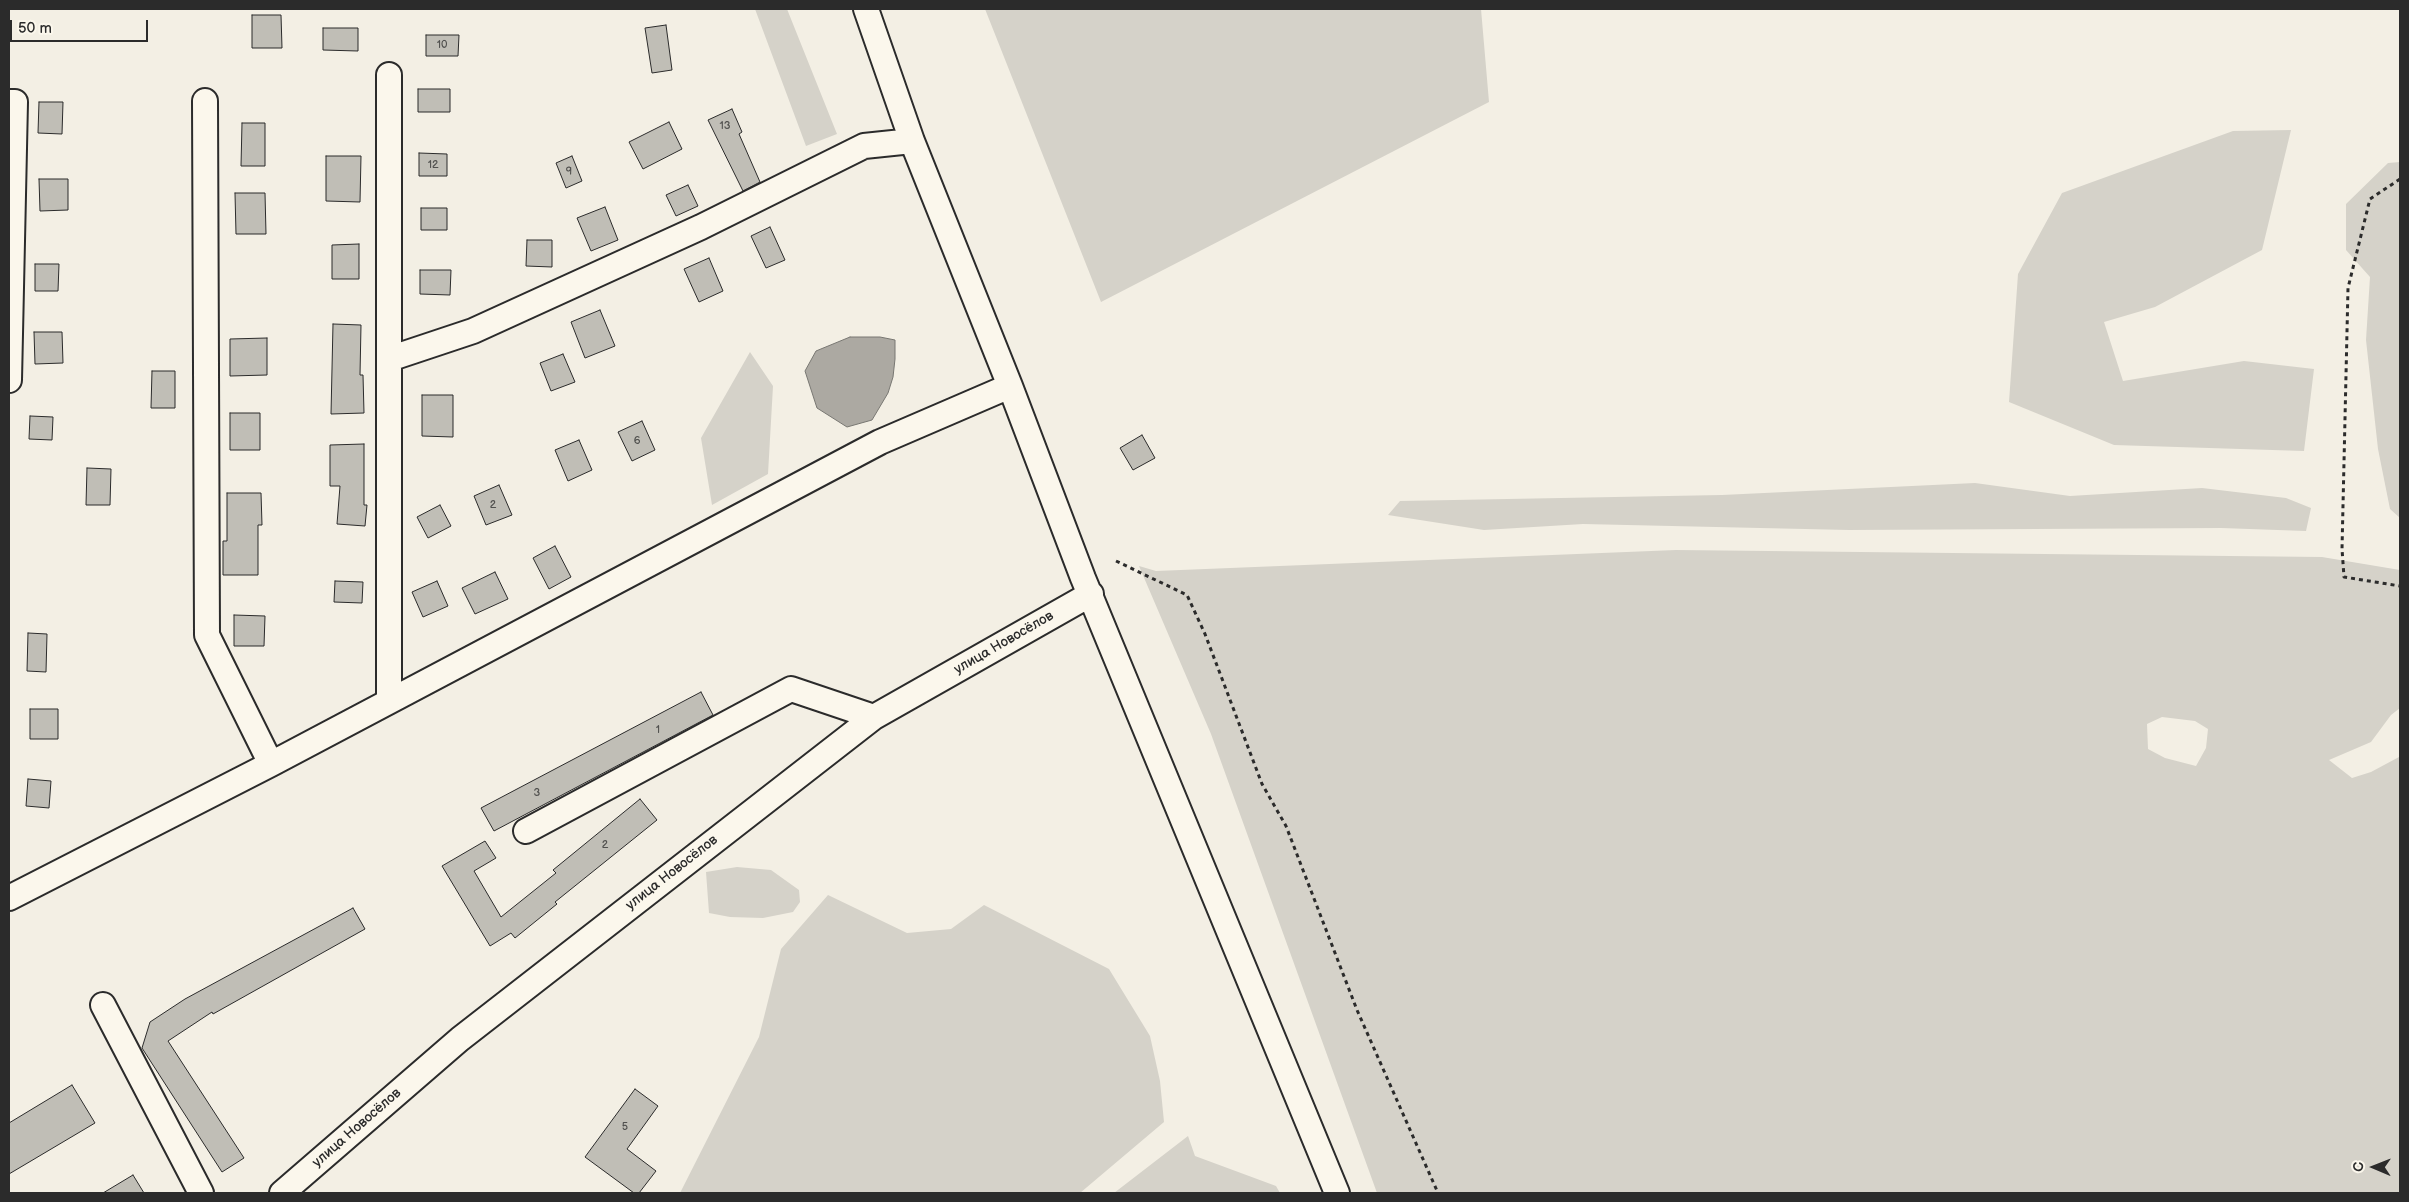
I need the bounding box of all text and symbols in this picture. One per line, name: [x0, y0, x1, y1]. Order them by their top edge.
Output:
scale bar: [12, 10, 150, 42]
text: 50 m: [18, 19, 52, 38]
house number: 10: [437, 38, 447, 52]
house number: 13: [719, 119, 731, 133]
house number: 12: [428, 158, 438, 172]
house number: 9: [566, 165, 572, 179]
house number: 6: [634, 434, 640, 448]
house number: 2: [490, 498, 496, 512]
street label: улица Новосёлов: [951, 608, 1057, 678]
house number: 1: [656, 723, 660, 737]
house number: 3: [534, 786, 540, 800]
street label: улица Новосёлов: [623, 832, 721, 914]
house number: 2: [602, 838, 608, 852]
street label: улица Новосёлов: [309, 1085, 405, 1171]
house number: 5: [622, 1120, 628, 1134]
north arrow: [2349, 1142, 2399, 1192]
text: С: [2350, 1162, 2367, 1172]

